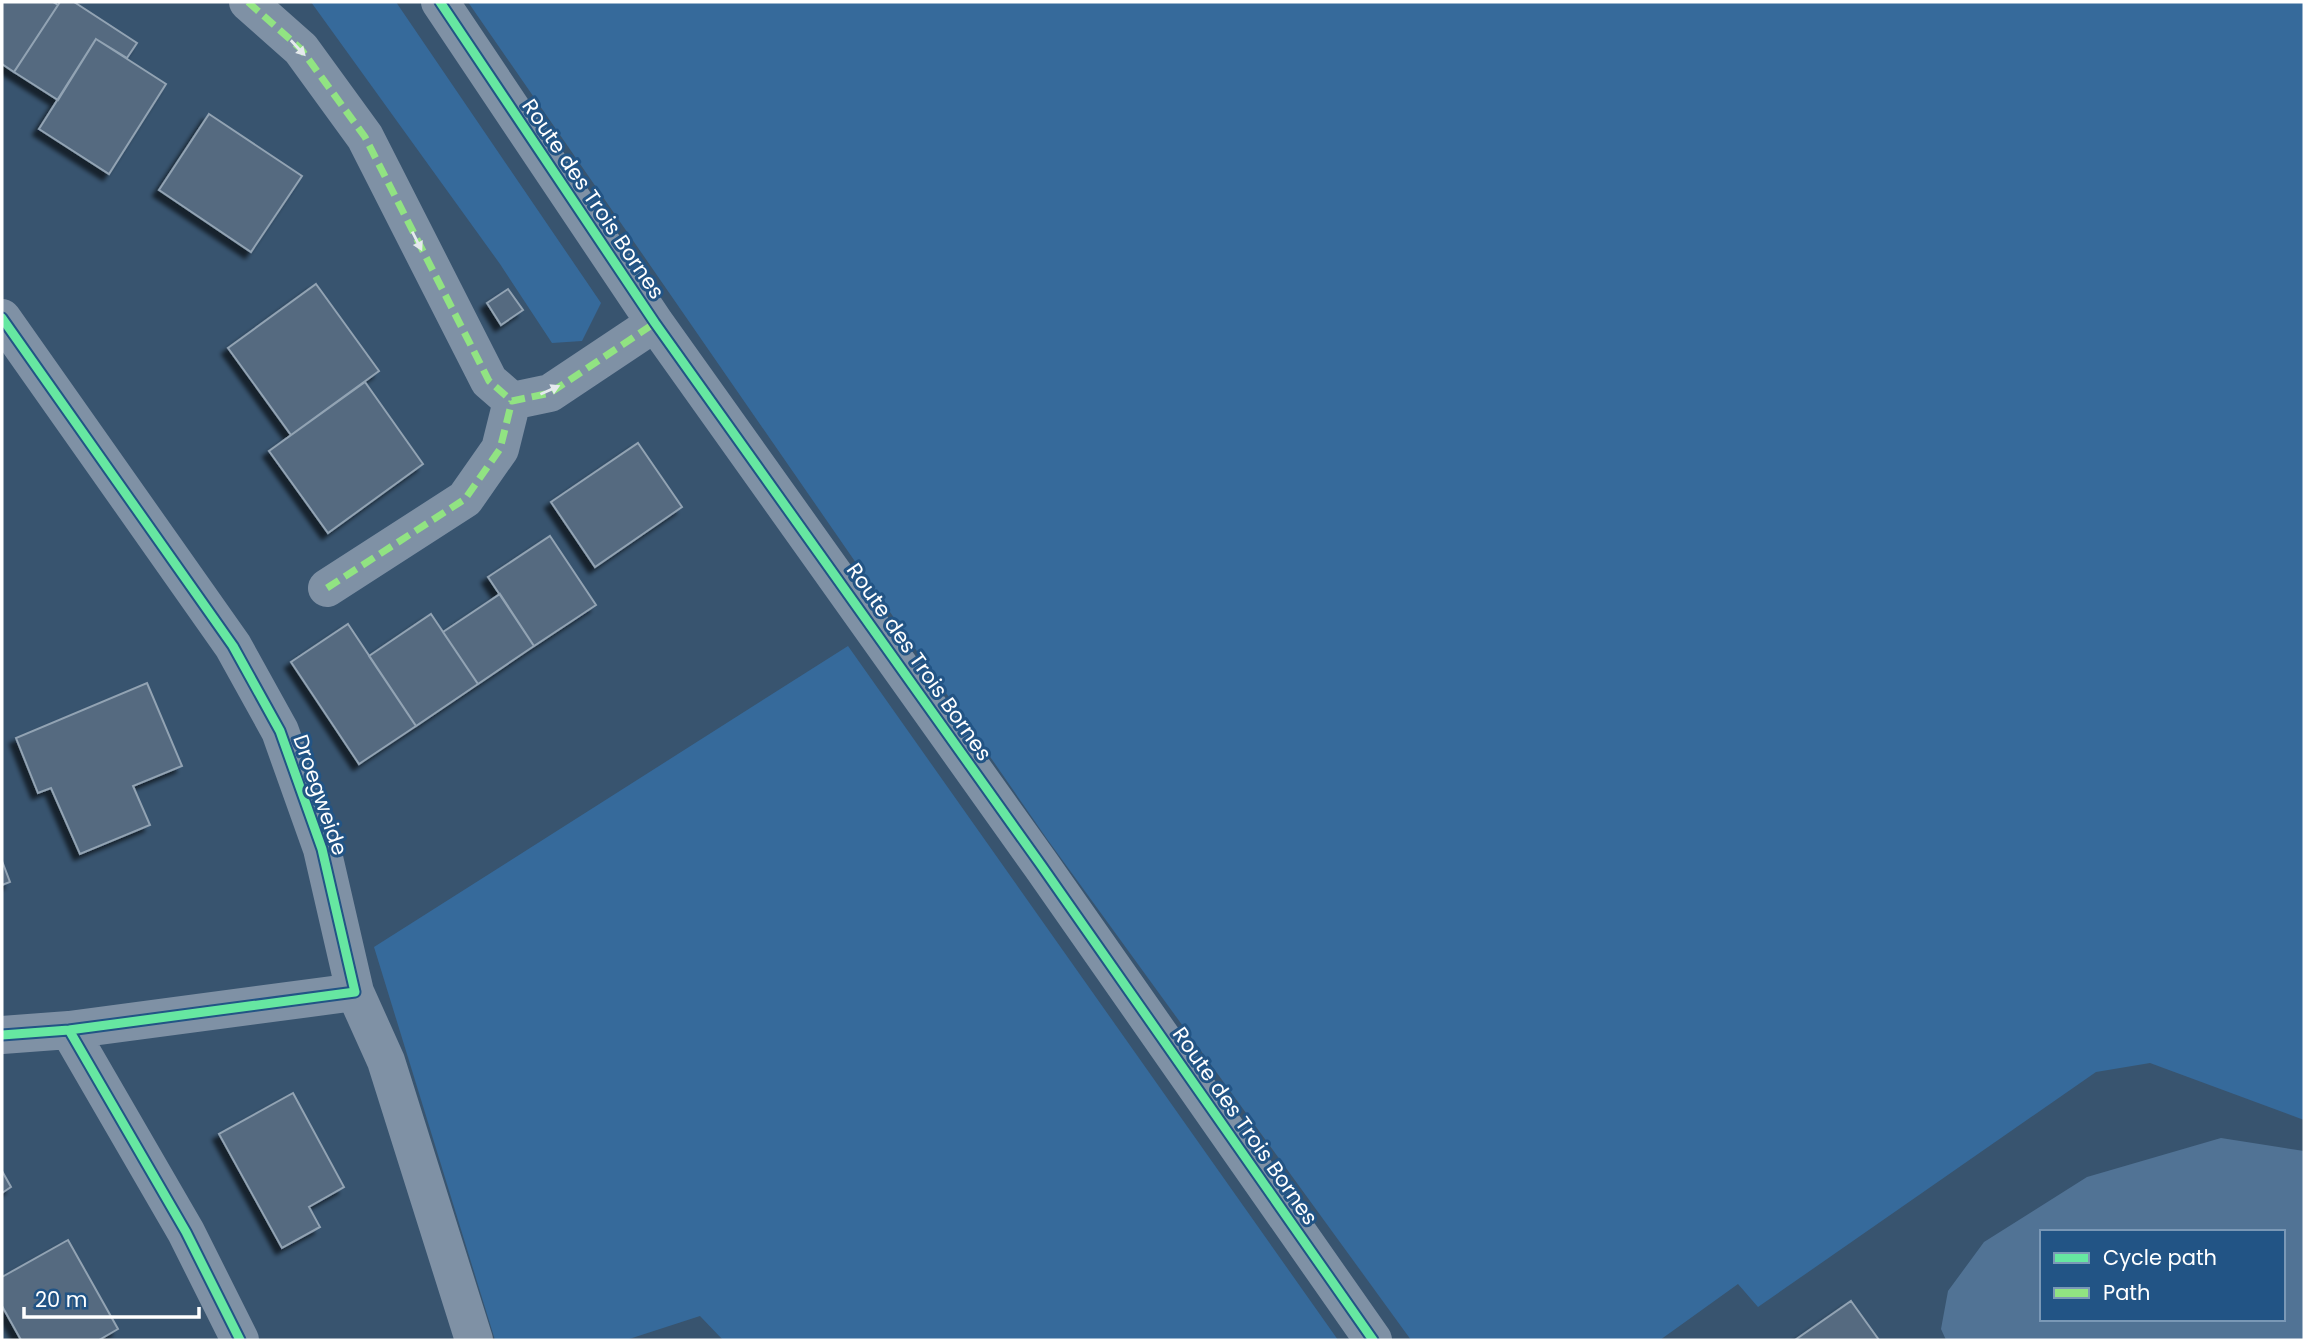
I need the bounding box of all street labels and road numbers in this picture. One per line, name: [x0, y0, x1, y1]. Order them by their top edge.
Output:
street label: Route des Trois Bornes: [516, 93, 671, 305]
street label: Route des Trois Bornes: [840, 557, 999, 767]
street label: Droegweide: [286, 731, 355, 859]
street label: Route des Trois Bornes: [1166, 1021, 1325, 1231]

